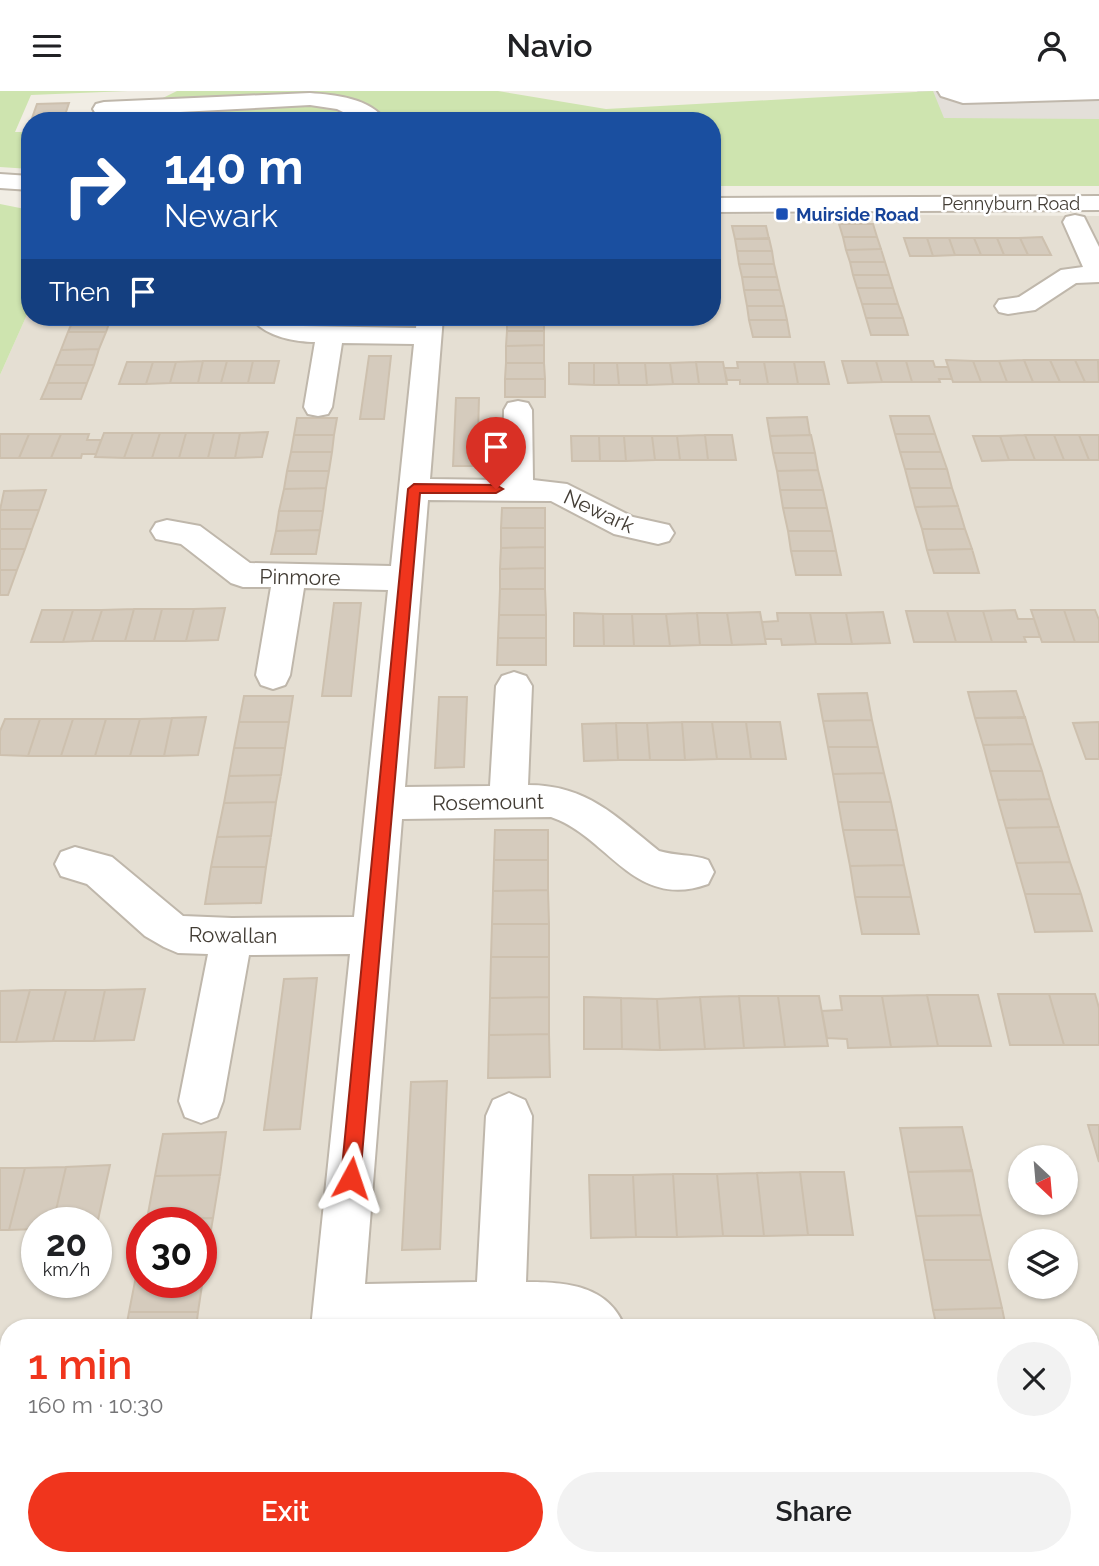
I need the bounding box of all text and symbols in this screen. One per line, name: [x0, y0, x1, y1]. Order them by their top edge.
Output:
icon: menu: [28, 27, 66, 65]
text: Navio: [506, 27, 593, 64]
icon: person: [1033, 27, 1071, 65]
text: 140 m: [164, 138, 304, 195]
icon: right: [49, 140, 140, 231]
street label: Pennyburn Road: [942, 193, 1080, 214]
text: Newark: [164, 197, 278, 234]
place label: Muirside Road: [796, 204, 919, 225]
marker: Muirside Road: [774, 206, 790, 222]
icon: arrive: [124, 273, 162, 311]
text: Then: [49, 277, 110, 307]
pin: [466, 417, 526, 489]
icon: arrive: [477, 428, 515, 466]
street label: Newark: [560, 484, 638, 538]
street label: Pinmore: [259, 564, 341, 590]
street label: Rosemount: [432, 789, 544, 815]
street label: Rowallan: [188, 922, 278, 948]
position arrow: [314, 1141, 388, 1215]
north arrow: [1008, 1145, 1078, 1215]
map controls: [1008, 1145, 1078, 1299]
speed limit sign: 30: [126, 1207, 217, 1298]
text: 20: [46, 1223, 87, 1264]
button: layers: [1008, 1229, 1078, 1299]
text: km/h: [43, 1259, 90, 1280]
text: 1 min: [28, 1340, 132, 1389]
button: close: [997, 1342, 1071, 1416]
text: 160 m · 10:30: [28, 1391, 163, 1418]
button: Exit: [28, 1472, 543, 1552]
button: Share: [557, 1472, 1071, 1552]

